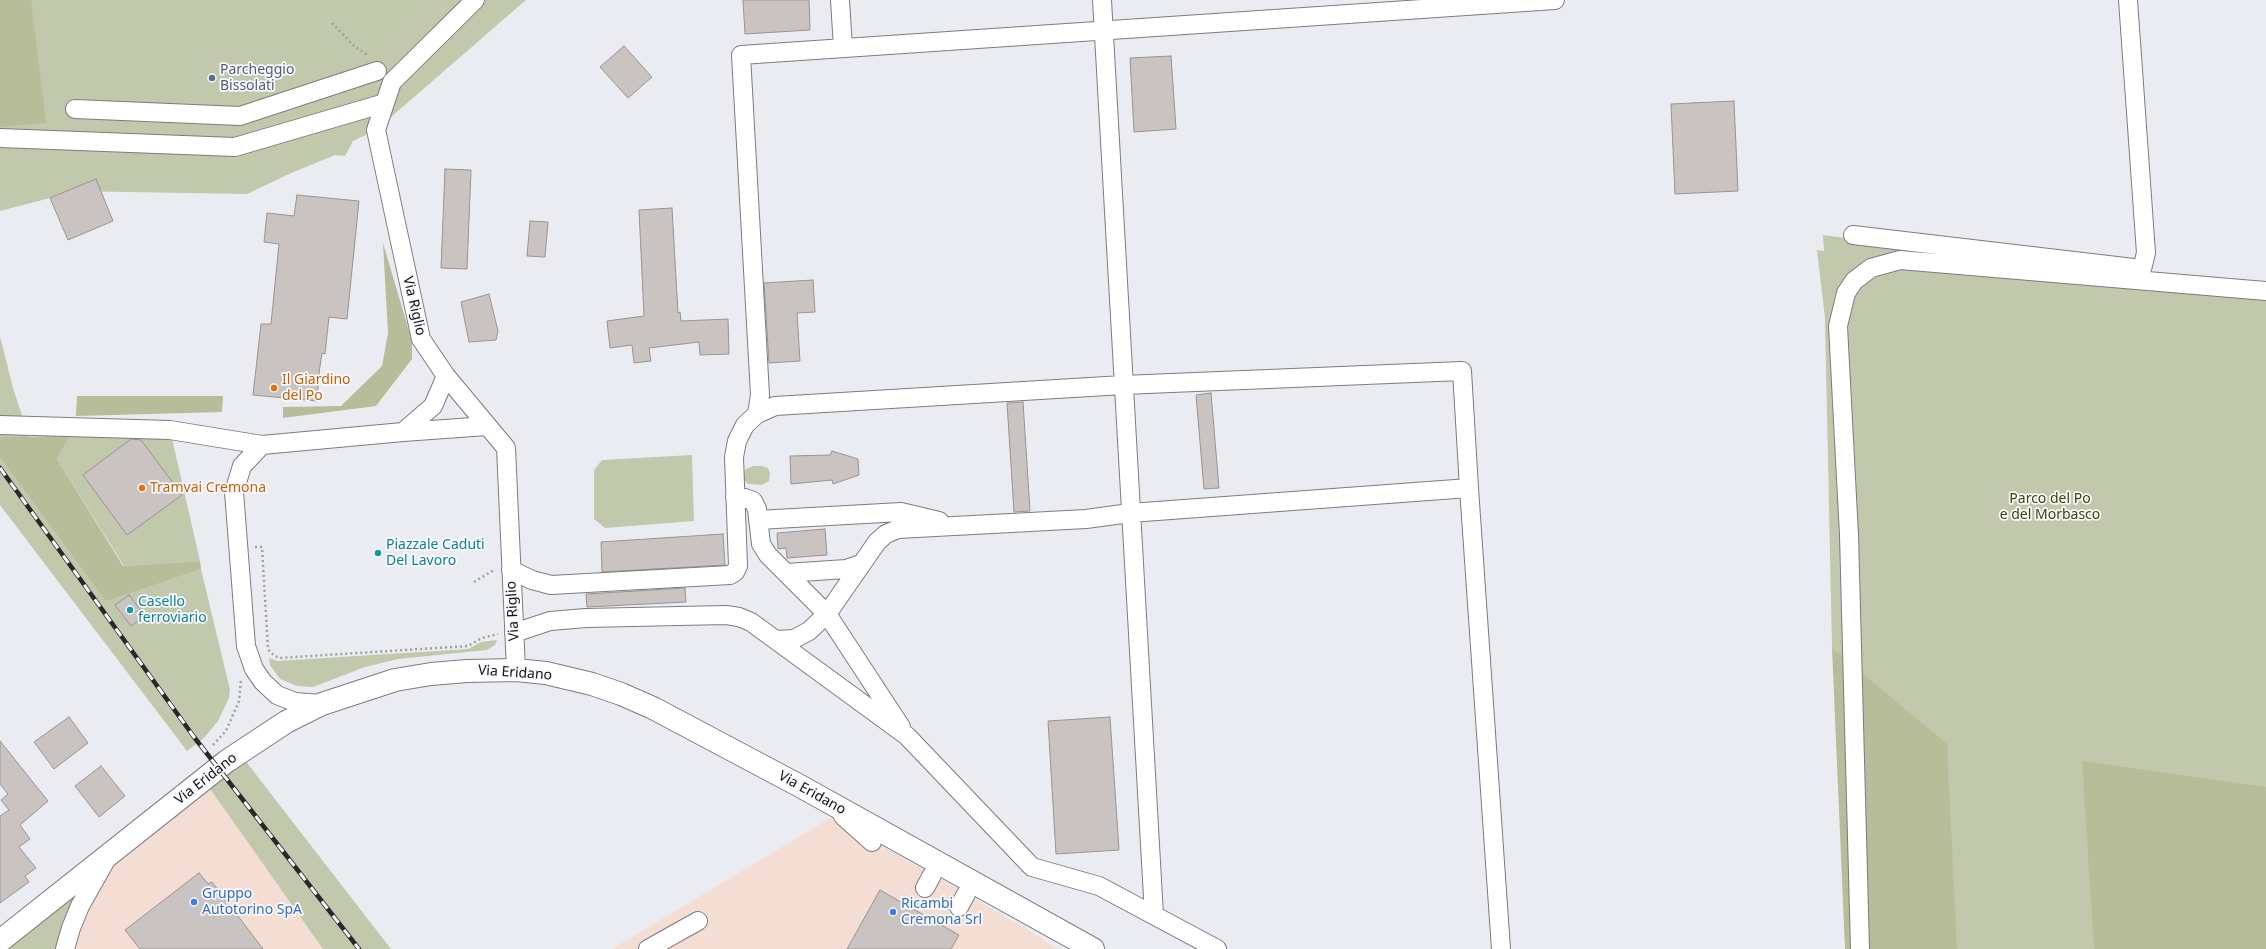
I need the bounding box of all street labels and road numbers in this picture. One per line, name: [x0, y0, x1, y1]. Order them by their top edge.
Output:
street label: Via Riglio: [399, 275, 429, 337]
street label: Via Riglio: [503, 581, 523, 641]
street label: Via Eridano: [477, 662, 553, 684]
street label: Via Eridano: [172, 750, 240, 808]
street label: Via Eridano: [775, 768, 849, 818]

